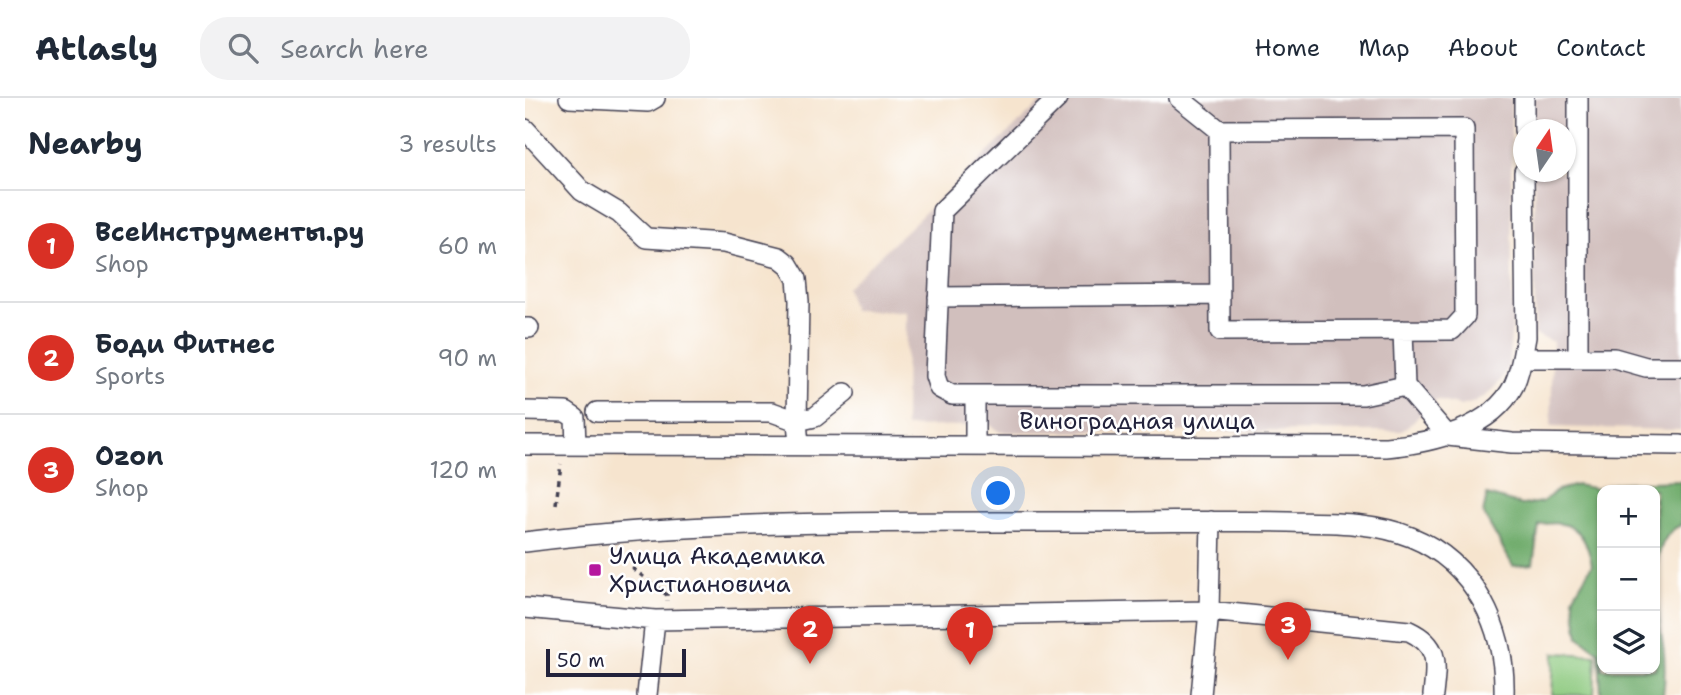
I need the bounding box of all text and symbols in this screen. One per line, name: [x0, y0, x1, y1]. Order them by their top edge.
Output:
search box: [200, 17, 690, 80]
text: Atlasly: [35, 26, 158, 71]
icon: search: [224, 29, 262, 67]
text: Search here: [280, 31, 429, 66]
text: Home: [1254, 32, 1320, 64]
text: Map: [1358, 32, 1410, 64]
text: About: [1448, 32, 1518, 64]
text: Contact: [1556, 32, 1646, 64]
north arrow: [1513, 119, 1576, 182]
text: Nearby: [28, 123, 143, 164]
text: 3 results: [398, 129, 497, 159]
text: ВсеИнструменты.ру: [95, 214, 364, 249]
text: 1: [46, 231, 56, 261]
text: 60 m: [438, 231, 497, 261]
text: Shop: [95, 249, 149, 279]
text: Боди Фитнес: [95, 326, 275, 361]
text: 2: [43, 343, 59, 373]
text: 90 m: [437, 343, 497, 373]
text: Sports: [95, 361, 166, 391]
street label: Виноградная улица: [1019, 405, 1255, 437]
text: Ozon: [95, 438, 164, 473]
text: 3: [43, 455, 59, 485]
text: 120 m: [429, 455, 497, 485]
text: Shop: [95, 473, 149, 503]
your location: [981, 476, 1015, 510]
map controls: [1597, 485, 1660, 674]
button: +: [1597, 485, 1660, 548]
place label: Улица Академика Христиановича: [609, 540, 825, 600]
button: −: [1597, 548, 1660, 611]
marker: Улица Академика Христиановича: [587, 562, 603, 578]
pin: 3: [1265, 602, 1311, 660]
pin: 2: [787, 606, 833, 664]
pin: 1: [947, 607, 993, 665]
button: layers: [1597, 611, 1660, 674]
scale bar: [546, 646, 686, 678]
text: 50 m: [557, 648, 605, 673]

